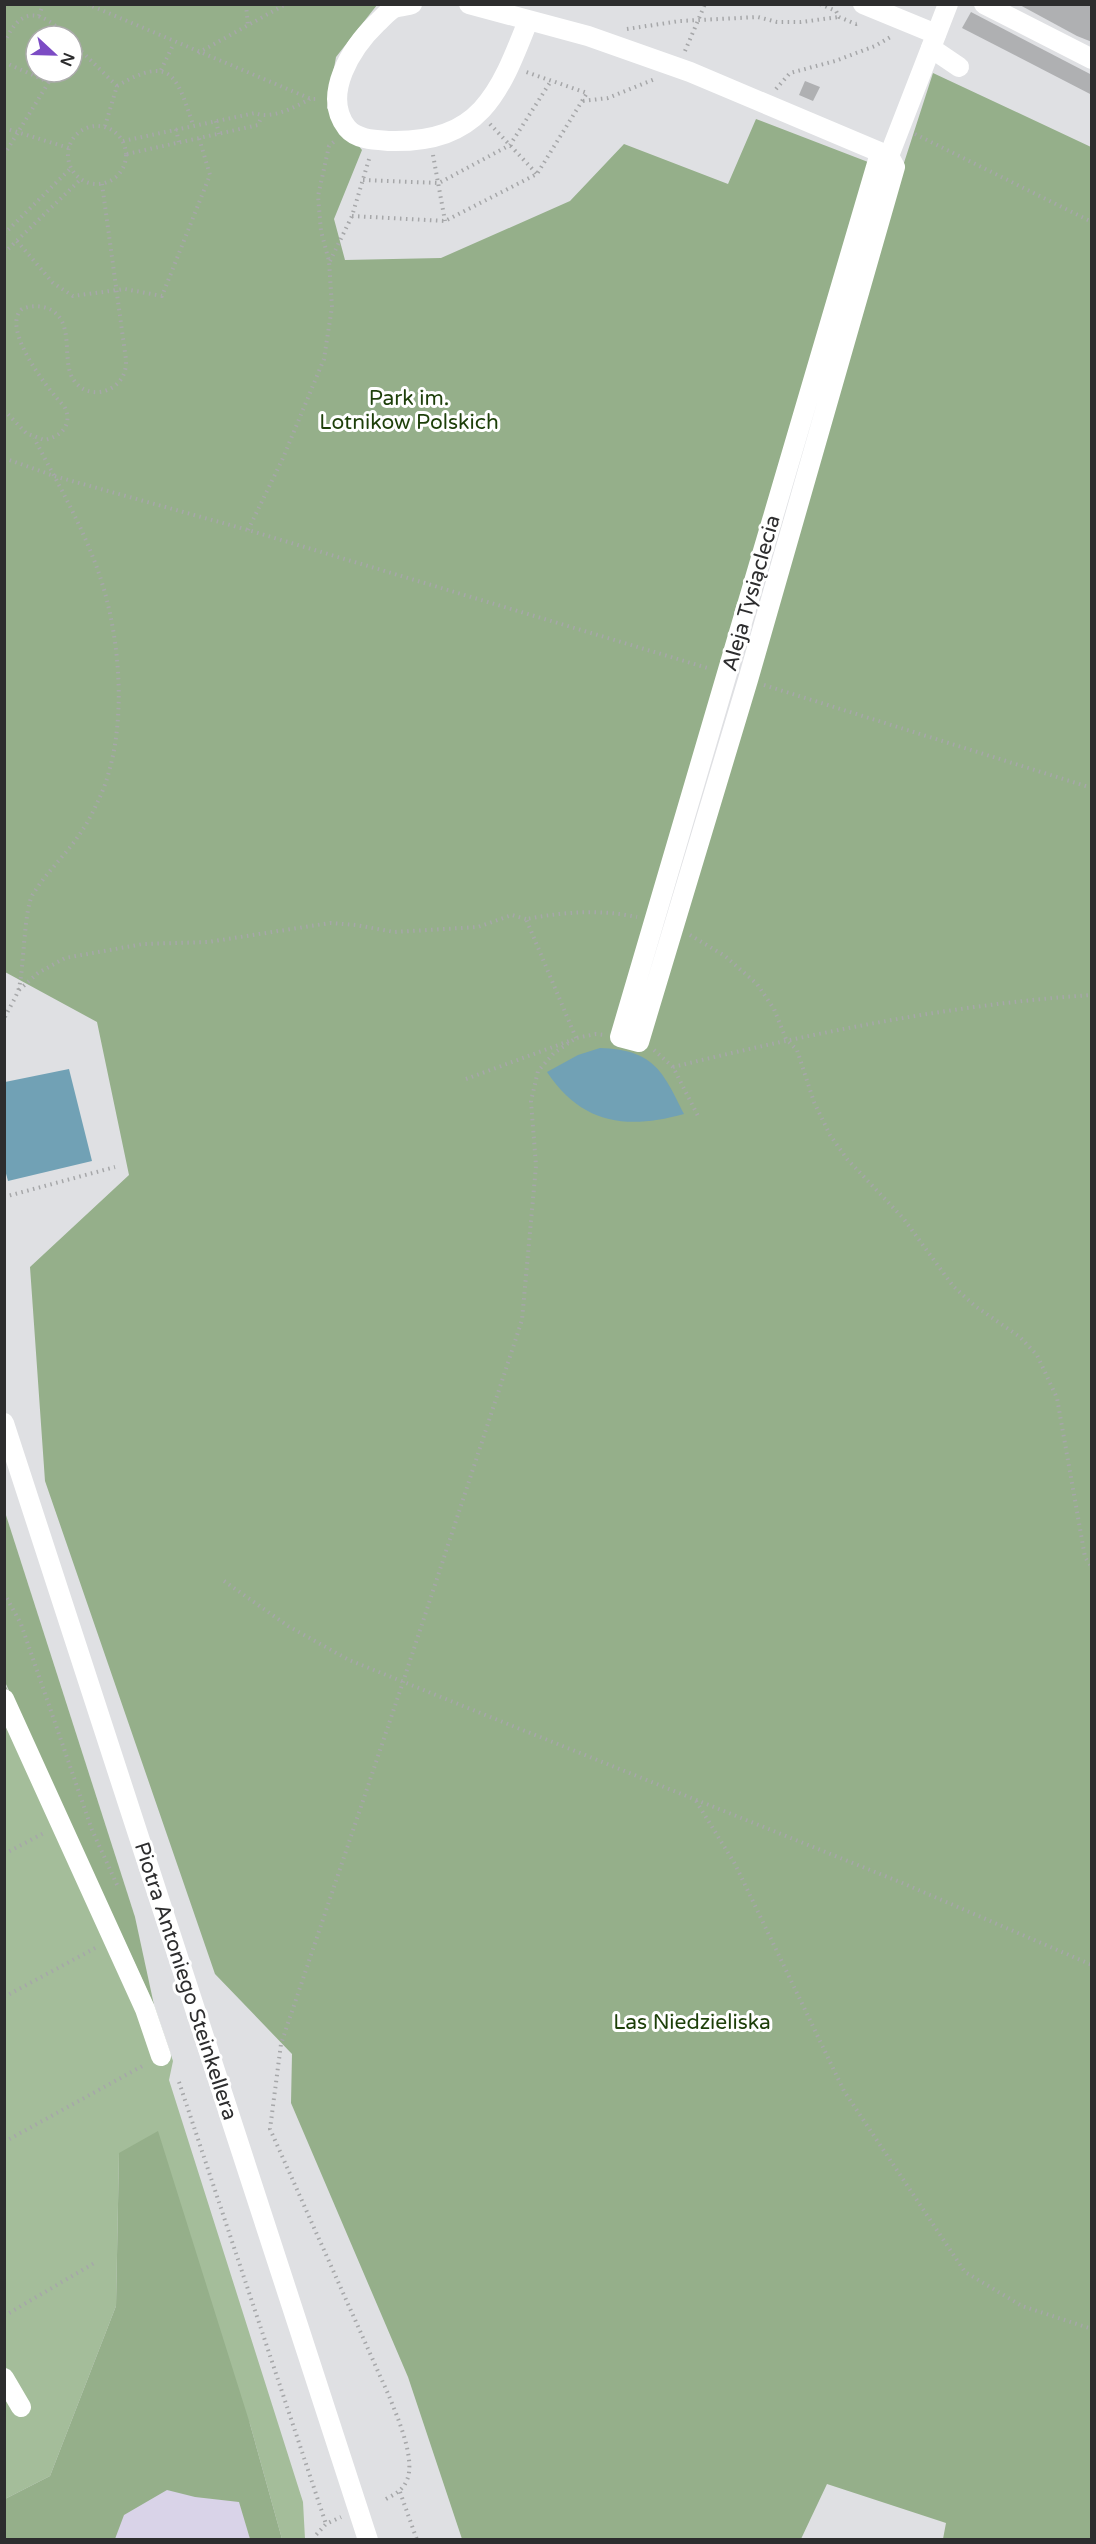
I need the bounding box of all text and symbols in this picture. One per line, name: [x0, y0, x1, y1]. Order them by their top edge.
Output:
north arrow: [24, 24, 84, 84]
text: N: [55, 50, 79, 69]
park label: Park im. Lotnikow Polskich: [319, 386, 499, 435]
street label: Aleja Tysiąclecia: [717, 512, 786, 674]
street label: Piotra Antoniego Steinkellera: [129, 1839, 242, 2123]
park label: Las Niedzieliska: [613, 2010, 771, 2035]

